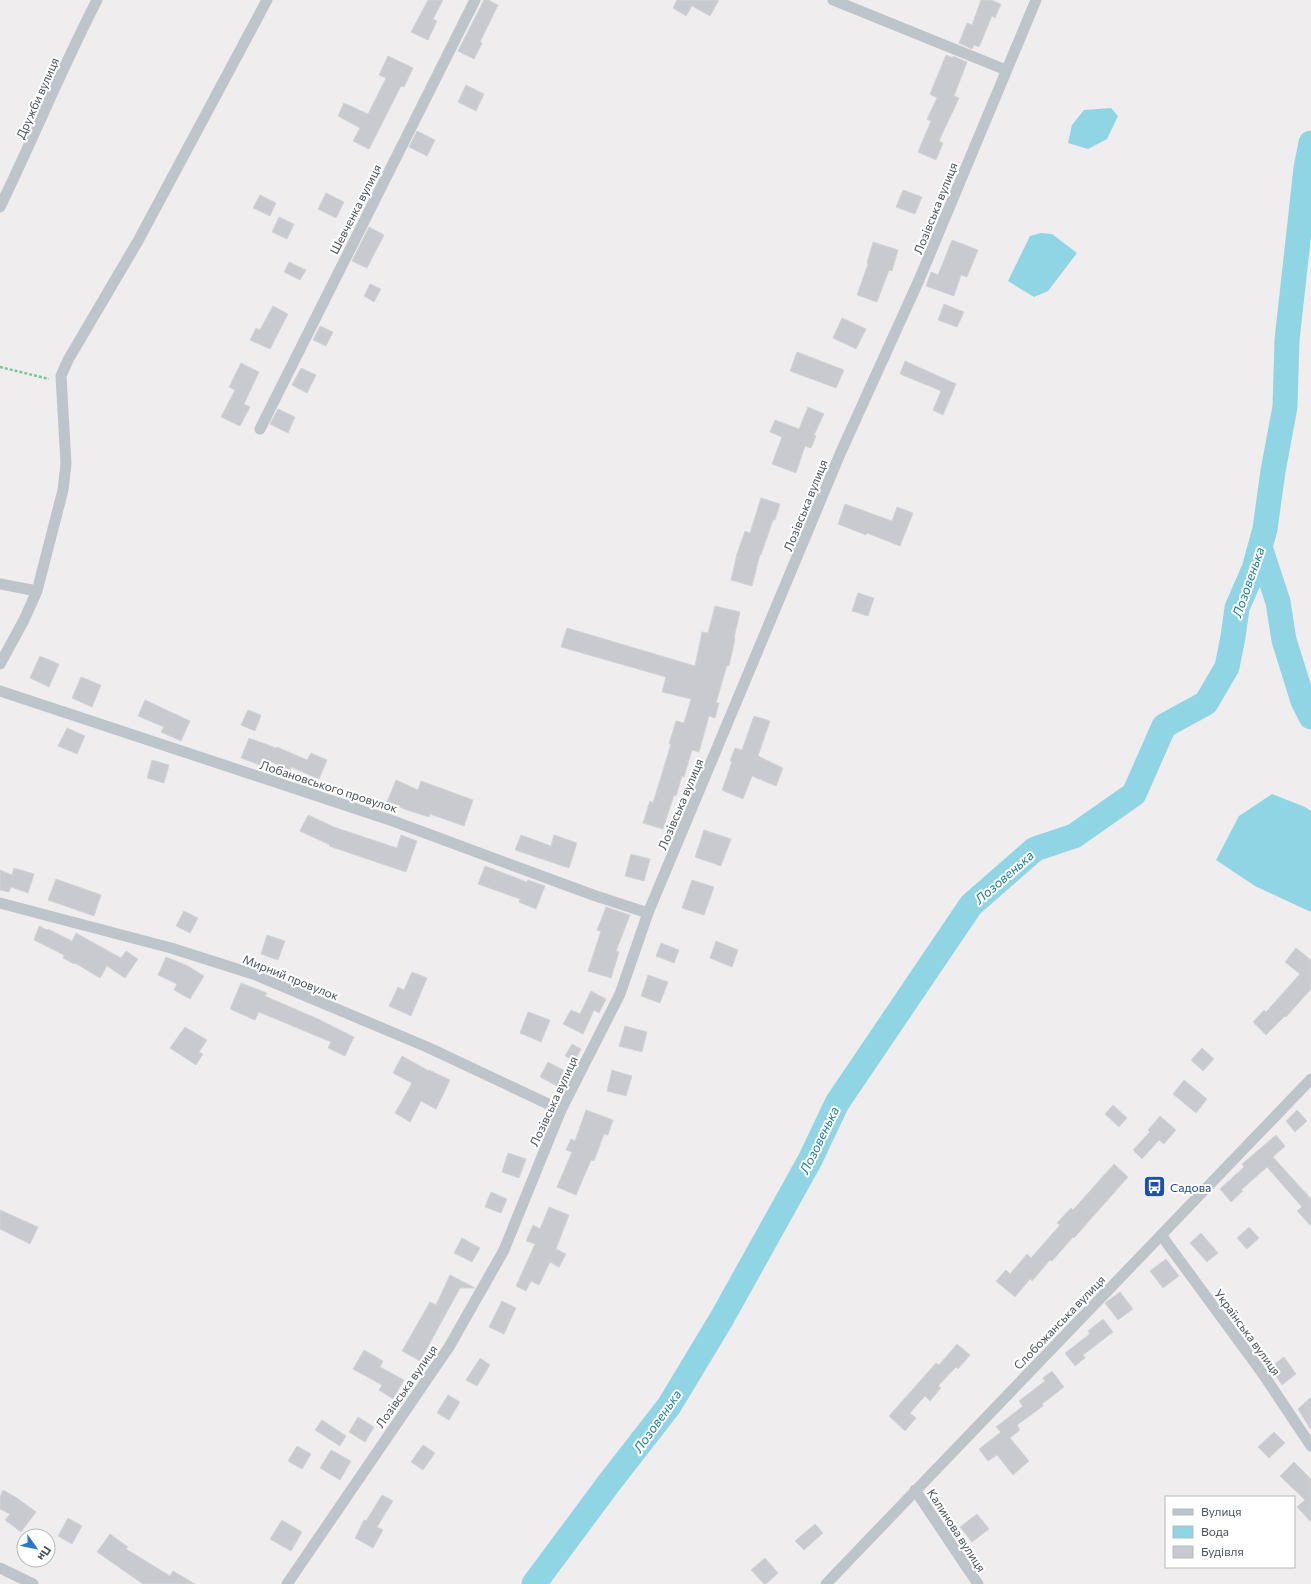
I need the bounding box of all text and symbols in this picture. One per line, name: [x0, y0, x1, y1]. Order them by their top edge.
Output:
street label: Дружби вулиця: [13, 55, 61, 141]
street label: Лозівська вулиця: [910, 160, 960, 256]
street label: Шевченка вулиця: [326, 162, 384, 256]
street label: Лозівська вулиця: [780, 457, 830, 553]
water label: Лозовенька: [1228, 545, 1268, 620]
street label: Лозівська вулиця: [654, 756, 706, 852]
street label: Лобановського провулок: [258, 757, 400, 815]
water label: Лозовенька: [970, 847, 1037, 908]
street label: Мирний провулок: [241, 951, 341, 1003]
street label: Лозівська вулиця: [526, 1054, 580, 1148]
water label: Лозовенька: [795, 1103, 842, 1177]
bus stop icon: Садова: [1142, 1174, 1168, 1200]
place label: Садова: [1170, 1180, 1211, 1194]
street label: Слобожанська вулиця: [1010, 1272, 1108, 1372]
street label: Українська вулиця: [1212, 1286, 1284, 1378]
street label: Лозівська вулиця: [372, 1342, 440, 1430]
water label: Лозовенька: [629, 1386, 685, 1456]
street label: Калинова вулиця: [925, 1486, 989, 1574]
legend: [1165, 1496, 1295, 1568]
text: Вулиця: [1201, 1504, 1242, 1518]
text: Вода: [1201, 1524, 1229, 1538]
north arrow: [16, 1528, 56, 1568]
text: Пн: [35, 1544, 54, 1563]
text: Будівля: [1201, 1544, 1244, 1558]

